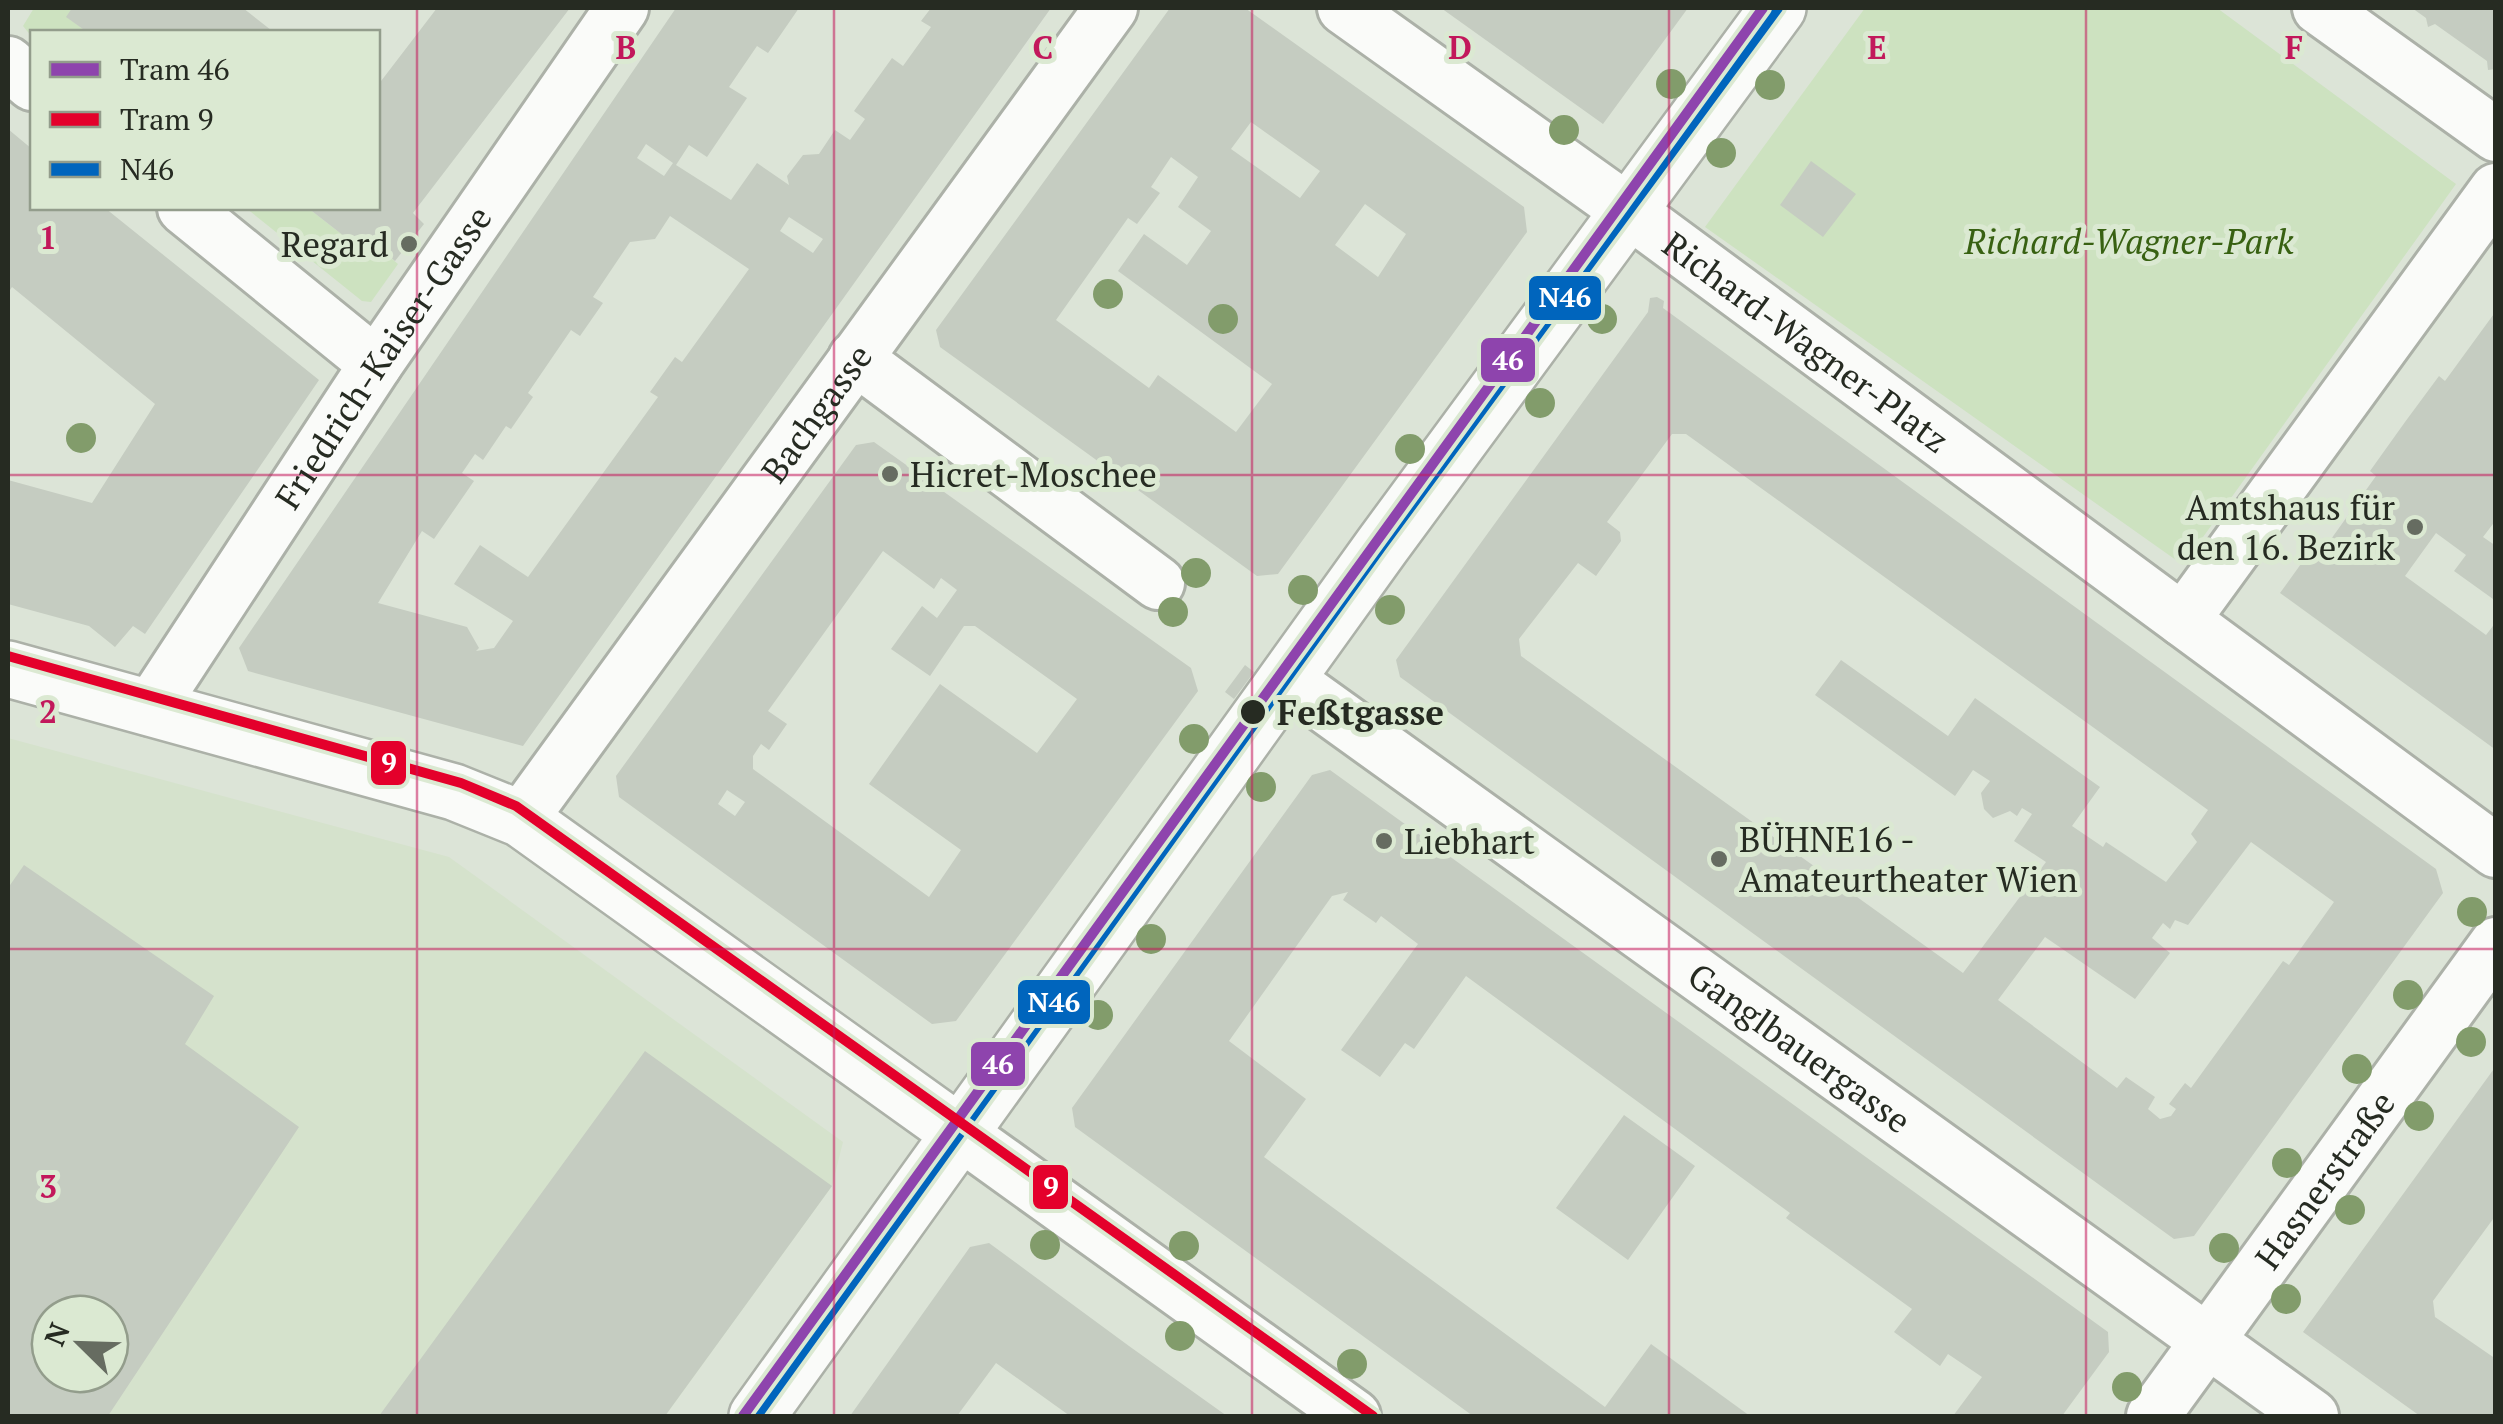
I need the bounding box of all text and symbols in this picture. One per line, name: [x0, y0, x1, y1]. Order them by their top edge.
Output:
text: B: [616, 26, 636, 68]
text: C: [1033, 26, 1053, 68]
text: D: [1448, 26, 1472, 68]
text: E: [1867, 26, 1887, 68]
text: F: [2285, 26, 2303, 68]
legend: [30, 30, 380, 210]
text: Tram 46: [120, 49, 230, 89]
text: Tram 9: [120, 99, 214, 139]
text: N46: [120, 149, 174, 189]
street label: Friedrich-Kaiser-Gasse: [264, 197, 502, 518]
text: 1: [39, 216, 57, 258]
park label: Richard-Wagner-Park: [1963, 218, 2294, 264]
place label: Regard: [281, 221, 389, 267]
street label: Richard-Wagner-Platz: [1654, 221, 1958, 463]
marker: Regard: [398, 233, 420, 255]
line badge: N46: [1527, 274, 1603, 322]
text: N46: [1539, 278, 1592, 315]
street label: Bachgasse: [751, 335, 882, 491]
line badge: 46: [1479, 336, 1537, 384]
text: 46: [1492, 341, 1524, 378]
place label: Hicret-Moschee: [910, 451, 1157, 497]
marker: Hicret-Moschee: [879, 463, 901, 485]
place label: Amtshaus für den 16. Bezirk: [2177, 484, 2396, 570]
marker: Amtshaus für den 16. Bezirk: [2404, 516, 2426, 538]
place label: Feßtgasse: [1277, 689, 1444, 735]
text: 2: [39, 690, 57, 732]
marker: Feßtgasse: [1238, 697, 1268, 727]
line badge: 9: [369, 739, 408, 787]
text: 9: [381, 743, 397, 780]
place label: BÜHNE16 - Amateurtheater Wien: [1739, 816, 2078, 902]
place label: Liebhart: [1404, 818, 1535, 864]
marker: Liebhart: [1373, 830, 1395, 852]
marker: BÜHNE16 - Amateurtheater Wien: [1708, 848, 1730, 870]
street label: Ganglbauergasse: [1679, 952, 1920, 1143]
line badge: N46: [1016, 978, 1092, 1026]
text: N46: [1028, 983, 1081, 1020]
line badge: 46: [969, 1040, 1027, 1088]
text: 46: [982, 1045, 1014, 1082]
street label: Hasnerstraße: [2244, 1082, 2405, 1278]
line badge: 9: [1031, 1163, 1070, 1211]
text: 3: [39, 1165, 57, 1207]
text: 9: [1043, 1167, 1059, 1204]
north arrow: [30, 1294, 130, 1394]
text: N: [35, 1317, 78, 1351]

